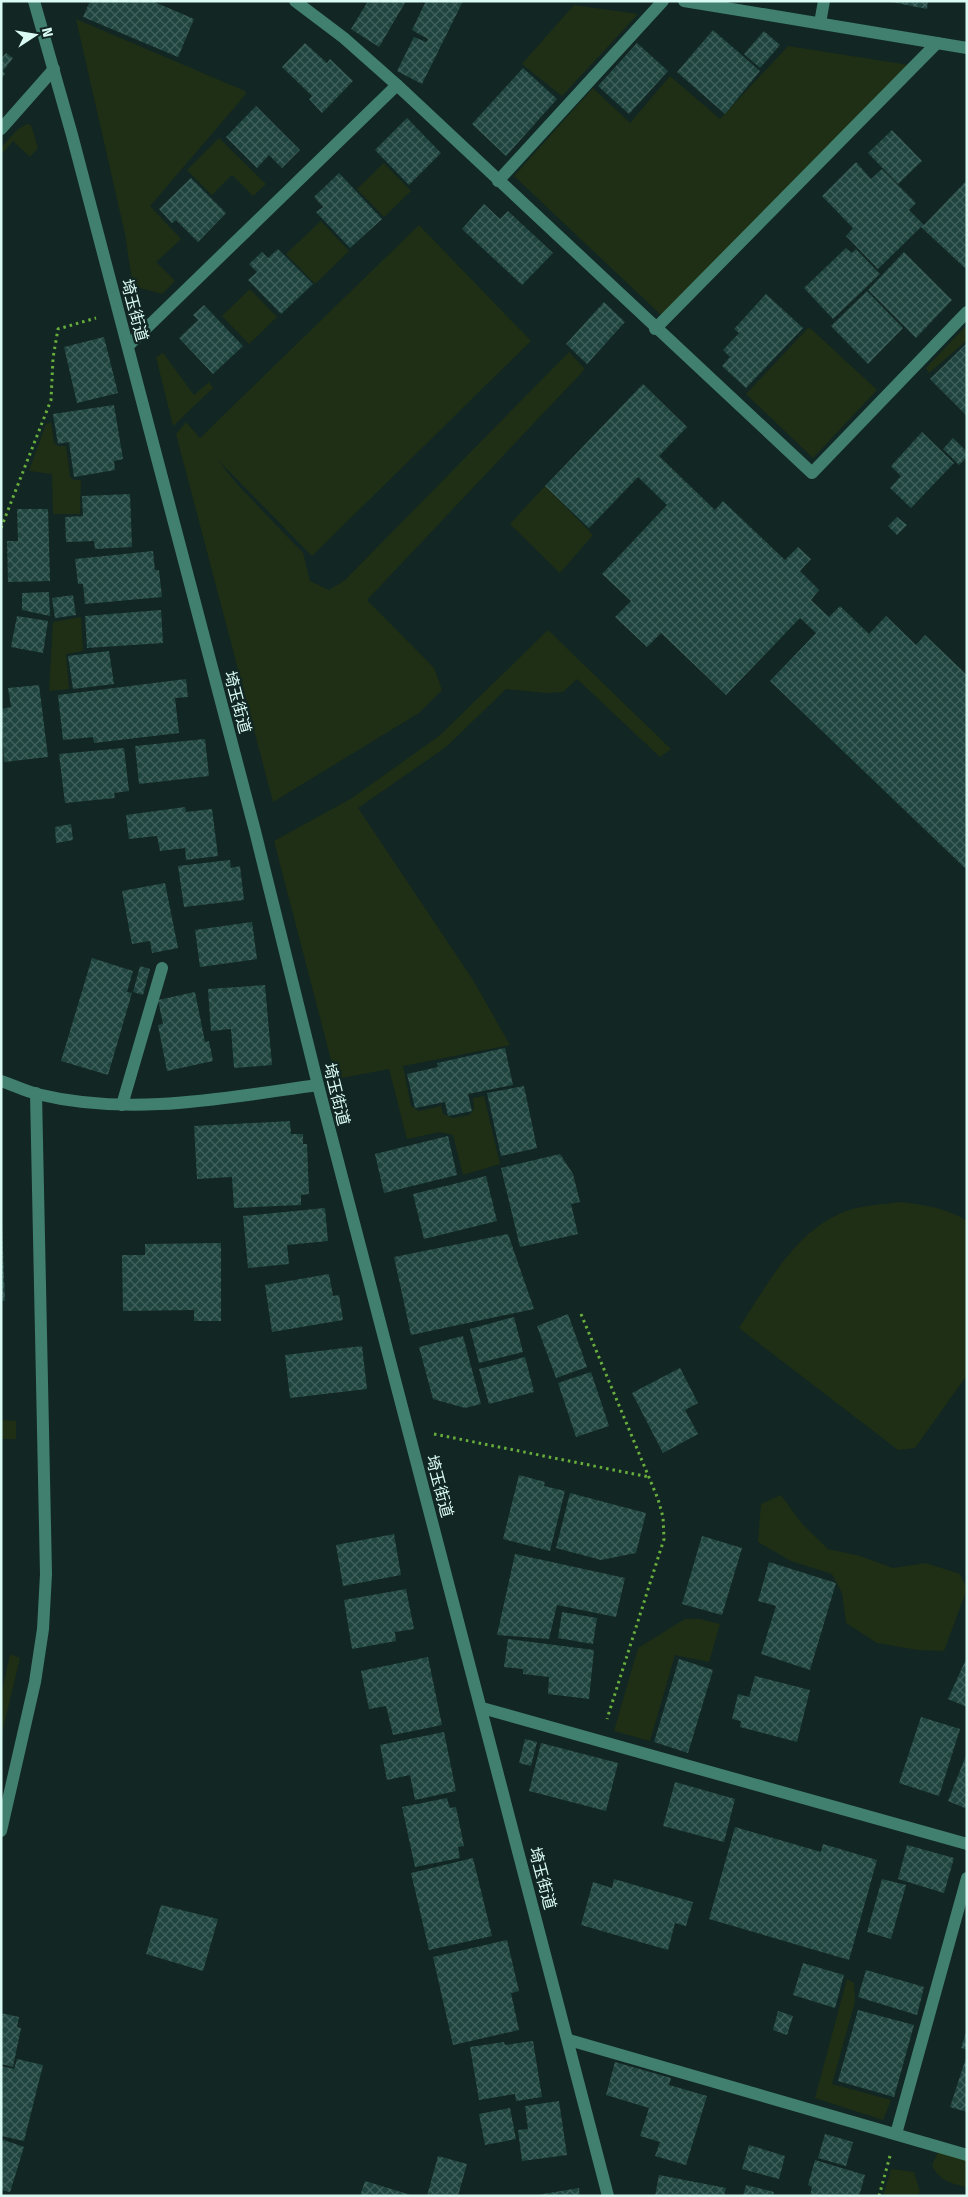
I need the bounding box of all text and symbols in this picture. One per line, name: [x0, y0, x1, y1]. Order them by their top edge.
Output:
north arrow: [10, 10, 60, 60]
text: N: [38, 26, 57, 39]
street label: 埼玉街道: [117, 277, 152, 344]
street label: 埼玉街道: [220, 669, 255, 736]
street label: 埼玉街道: [320, 1061, 353, 1127]
street label: 埼玉街道: [422, 1453, 457, 1520]
street label: 埼玉街道: [525, 1845, 560, 1912]

